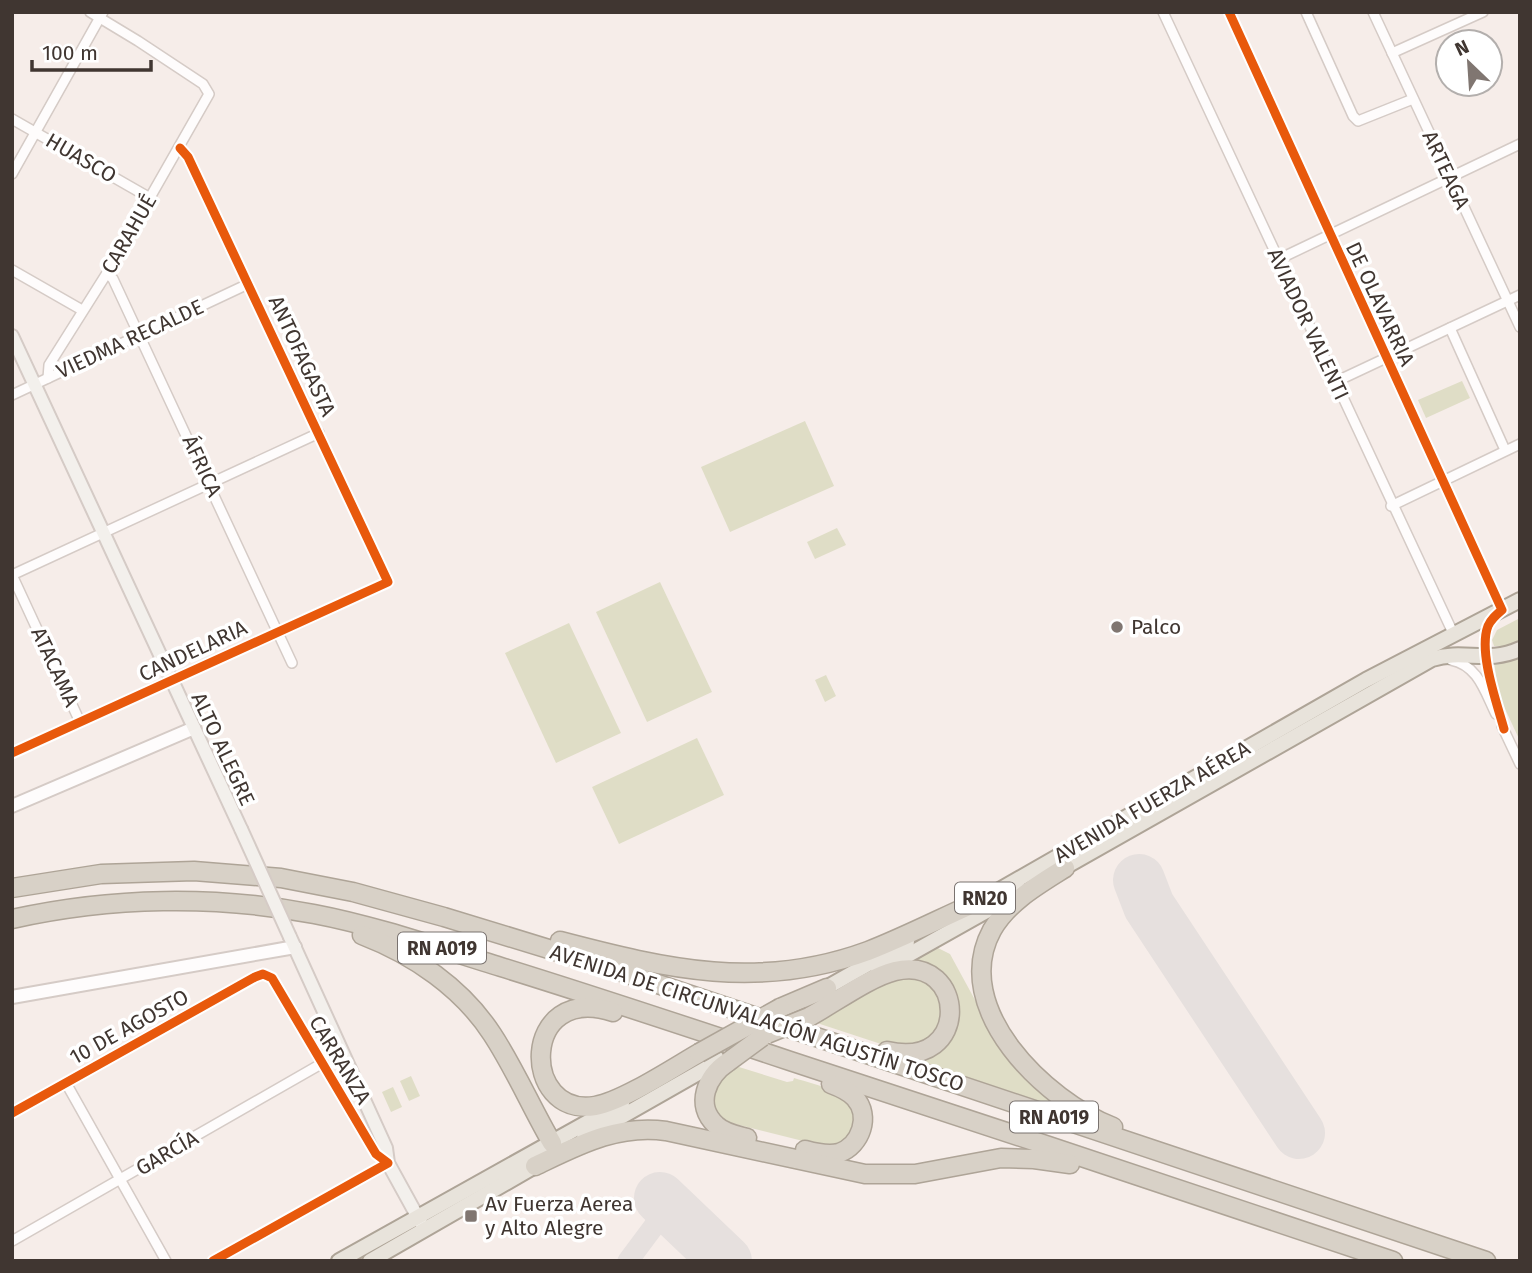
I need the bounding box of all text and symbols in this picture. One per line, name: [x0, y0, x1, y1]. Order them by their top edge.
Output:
scale bar: [32, 28, 150, 72]
north arrow: [1434, 28, 1504, 98]
text: N: [1451, 35, 1473, 61]
text: 100 m: [42, 40, 98, 66]
street label: HUASCO: [41, 127, 121, 189]
street label: ARTEAGA: [1417, 127, 1475, 213]
street label: CARAHUÉ: [96, 189, 162, 279]
street label: DE OLAVARRIA: [1340, 238, 1420, 370]
street label: AVIADOR VALENTI: [1261, 244, 1355, 404]
street label: ANTOFAGASTA: [263, 291, 341, 421]
street label: VIEDMA RECALDE: [52, 294, 208, 384]
street label: ÁFRICA: [176, 431, 228, 501]
place label: Palco: [1131, 614, 1181, 640]
street label: CANDELARIA: [135, 615, 251, 687]
marker: Palco: [1109, 619, 1125, 635]
street label: ATACAMA: [25, 623, 85, 711]
street label: ALTO ALEGRE: [186, 688, 260, 810]
street label: AVENIDA FUERZA AÉREA: [1049, 735, 1255, 869]
road number: RN20: [955, 882, 1015, 914]
road number: RN A019: [398, 932, 486, 964]
street label: AVENIDA DE CIRCUNVALACIÓN AGUSTÍN TOSCO: [547, 939, 967, 1097]
street label: 10 DE AGOSTO: [65, 984, 193, 1070]
street label: CARRANZA: [303, 1011, 377, 1109]
road number: RN A019: [1010, 1102, 1098, 1133]
street label: GARCÍA: [131, 1125, 203, 1181]
place label: Av Fuerza Aerea y Alto Alegre: [485, 1191, 634, 1241]
marker: Av Fuerza Aerea y Alto Alegre: [463, 1208, 479, 1224]

